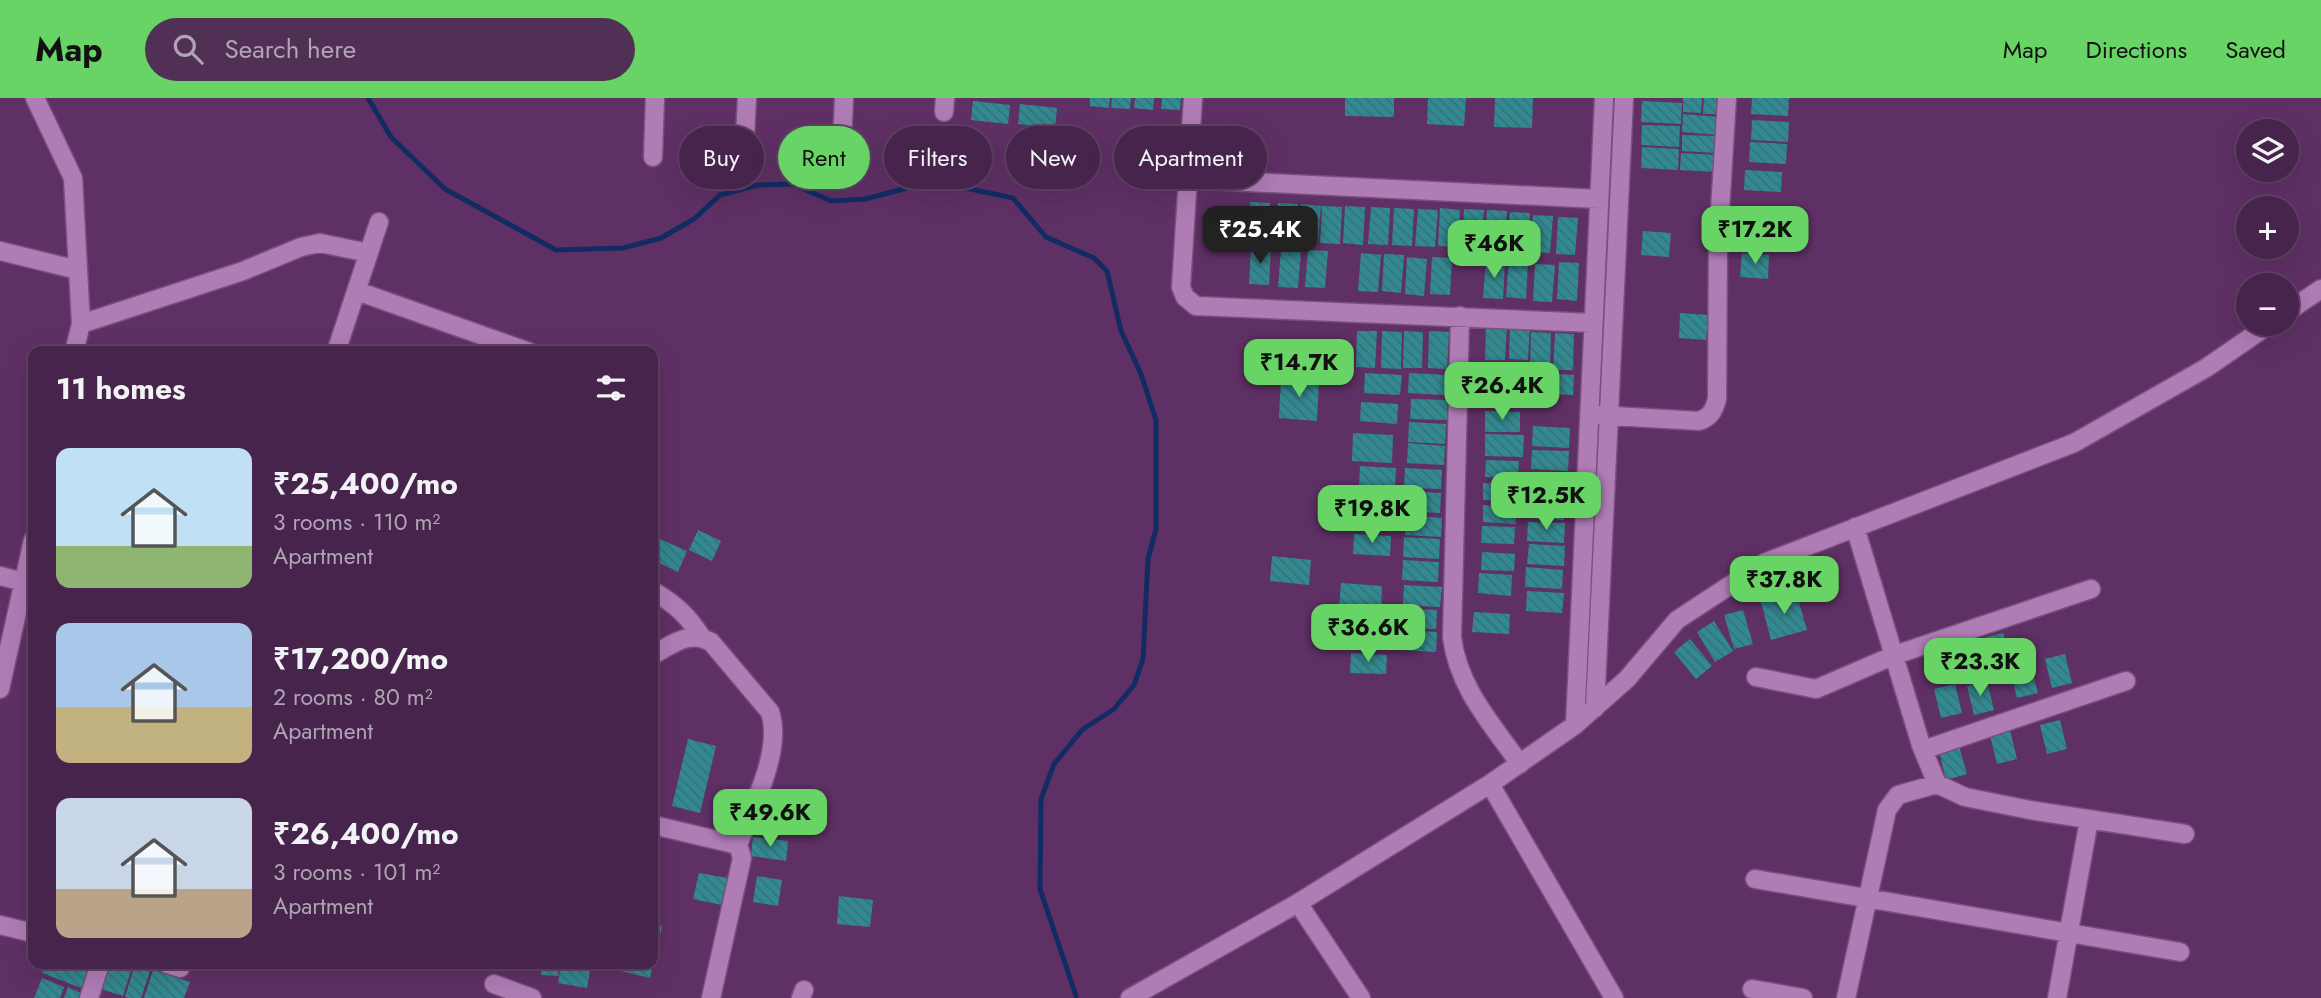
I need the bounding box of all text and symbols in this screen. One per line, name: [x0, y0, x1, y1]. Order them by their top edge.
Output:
search box: [145, 18, 635, 81]
text: Map: [35, 26, 103, 73]
icon: search: [169, 30, 207, 68]
text: Search here: [225, 30, 356, 68]
text: Map: [2003, 32, 2048, 67]
text: Directions: [2086, 32, 2187, 67]
text: Saved: [2225, 32, 2286, 67]
map controls: [2236, 119, 2299, 336]
button: layers: [2236, 119, 2299, 182]
chip: Buy: [679, 126, 764, 189]
chip: Rent: [778, 126, 870, 189]
chip: Filters: [884, 126, 992, 189]
chip: New: [1006, 126, 1100, 189]
chip: Apartment: [1114, 126, 1267, 189]
button: +: [2236, 196, 2299, 259]
pin: ₹25.4K: [1203, 206, 1317, 266]
pin: ₹17.2K: [1698, 206, 1812, 266]
text: ₹25.4K: [1219, 212, 1301, 246]
text: ₹17.2K: [1717, 212, 1793, 246]
pin: ₹46K: [1453, 220, 1535, 280]
text: ₹46K: [1464, 226, 1524, 260]
button: −: [2236, 273, 2299, 336]
pin: ₹14.7K: [1242, 340, 1356, 399]
text: ₹14.7K: [1260, 345, 1338, 379]
pin: ₹26.4K: [1445, 362, 1559, 422]
text: 11 homes: [56, 367, 186, 410]
text: ₹26.4K: [1460, 368, 1544, 402]
icon: filters: [592, 369, 630, 407]
text: ₹25,400/mo: [273, 462, 458, 505]
pin: ₹12.5K: [1489, 472, 1603, 532]
icon: home: [112, 476, 196, 560]
text: ₹12.5K: [1507, 478, 1585, 512]
pin: ₹19.8K: [1315, 486, 1429, 545]
text: ₹19.8K: [1334, 491, 1410, 525]
text: 3 rooms · 110 m²: [273, 505, 440, 539]
text: Apartment: [273, 539, 373, 573]
pin: ₹37.8K: [1727, 556, 1841, 616]
text: ₹37.8K: [1746, 562, 1822, 596]
pin: ₹36.6K: [1311, 604, 1425, 664]
text: ₹36.6K: [1327, 610, 1409, 644]
text: ₹17,200/mo: [273, 637, 448, 680]
pin: ₹23.3K: [1923, 638, 2037, 698]
text: ₹23.3K: [1940, 644, 2020, 678]
icon: home: [112, 651, 196, 735]
text: 2 rooms · 80 m²: [273, 680, 433, 714]
text: Apartment: [273, 714, 373, 748]
pin: ₹49.6K: [713, 790, 827, 849]
text: ₹49.6K: [729, 795, 811, 829]
text: ₹26,400/mo: [273, 812, 459, 855]
icon: home: [112, 826, 196, 910]
text: 3 rooms · 101 m²: [273, 855, 440, 889]
text: Apartment: [273, 889, 373, 923]

